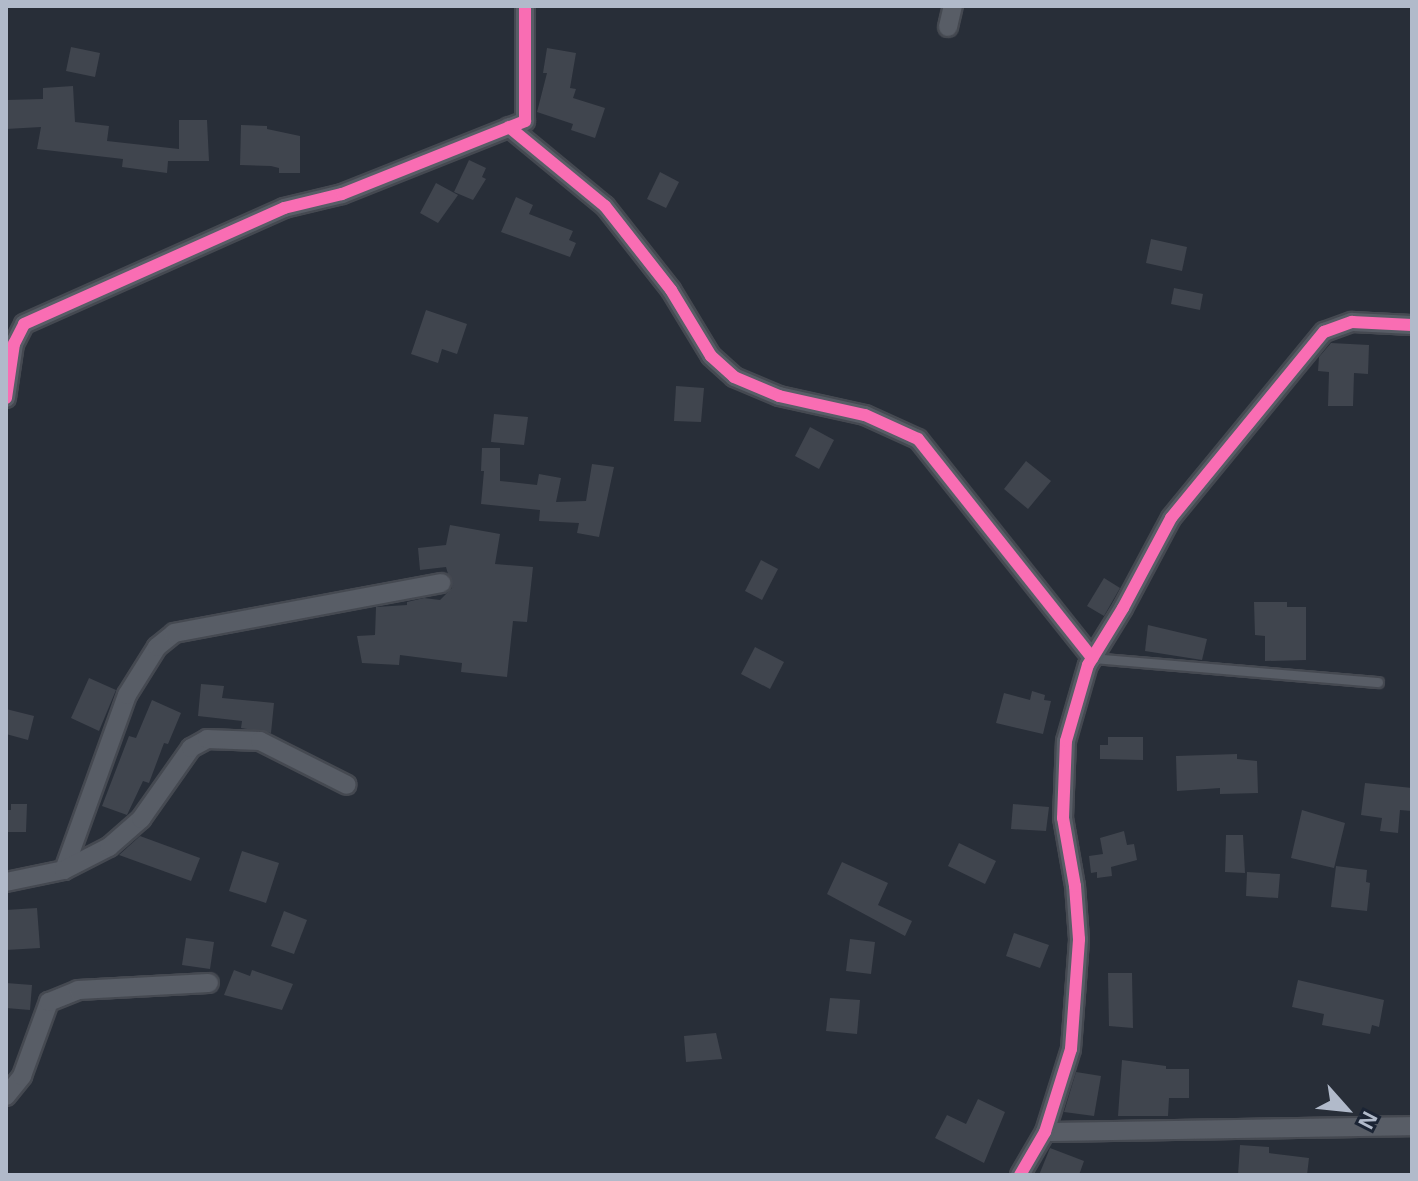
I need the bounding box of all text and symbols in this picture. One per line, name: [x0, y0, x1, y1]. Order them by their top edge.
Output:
north arrow: [1306, 1069, 1386, 1149]
text: N: [1353, 1107, 1383, 1133]

